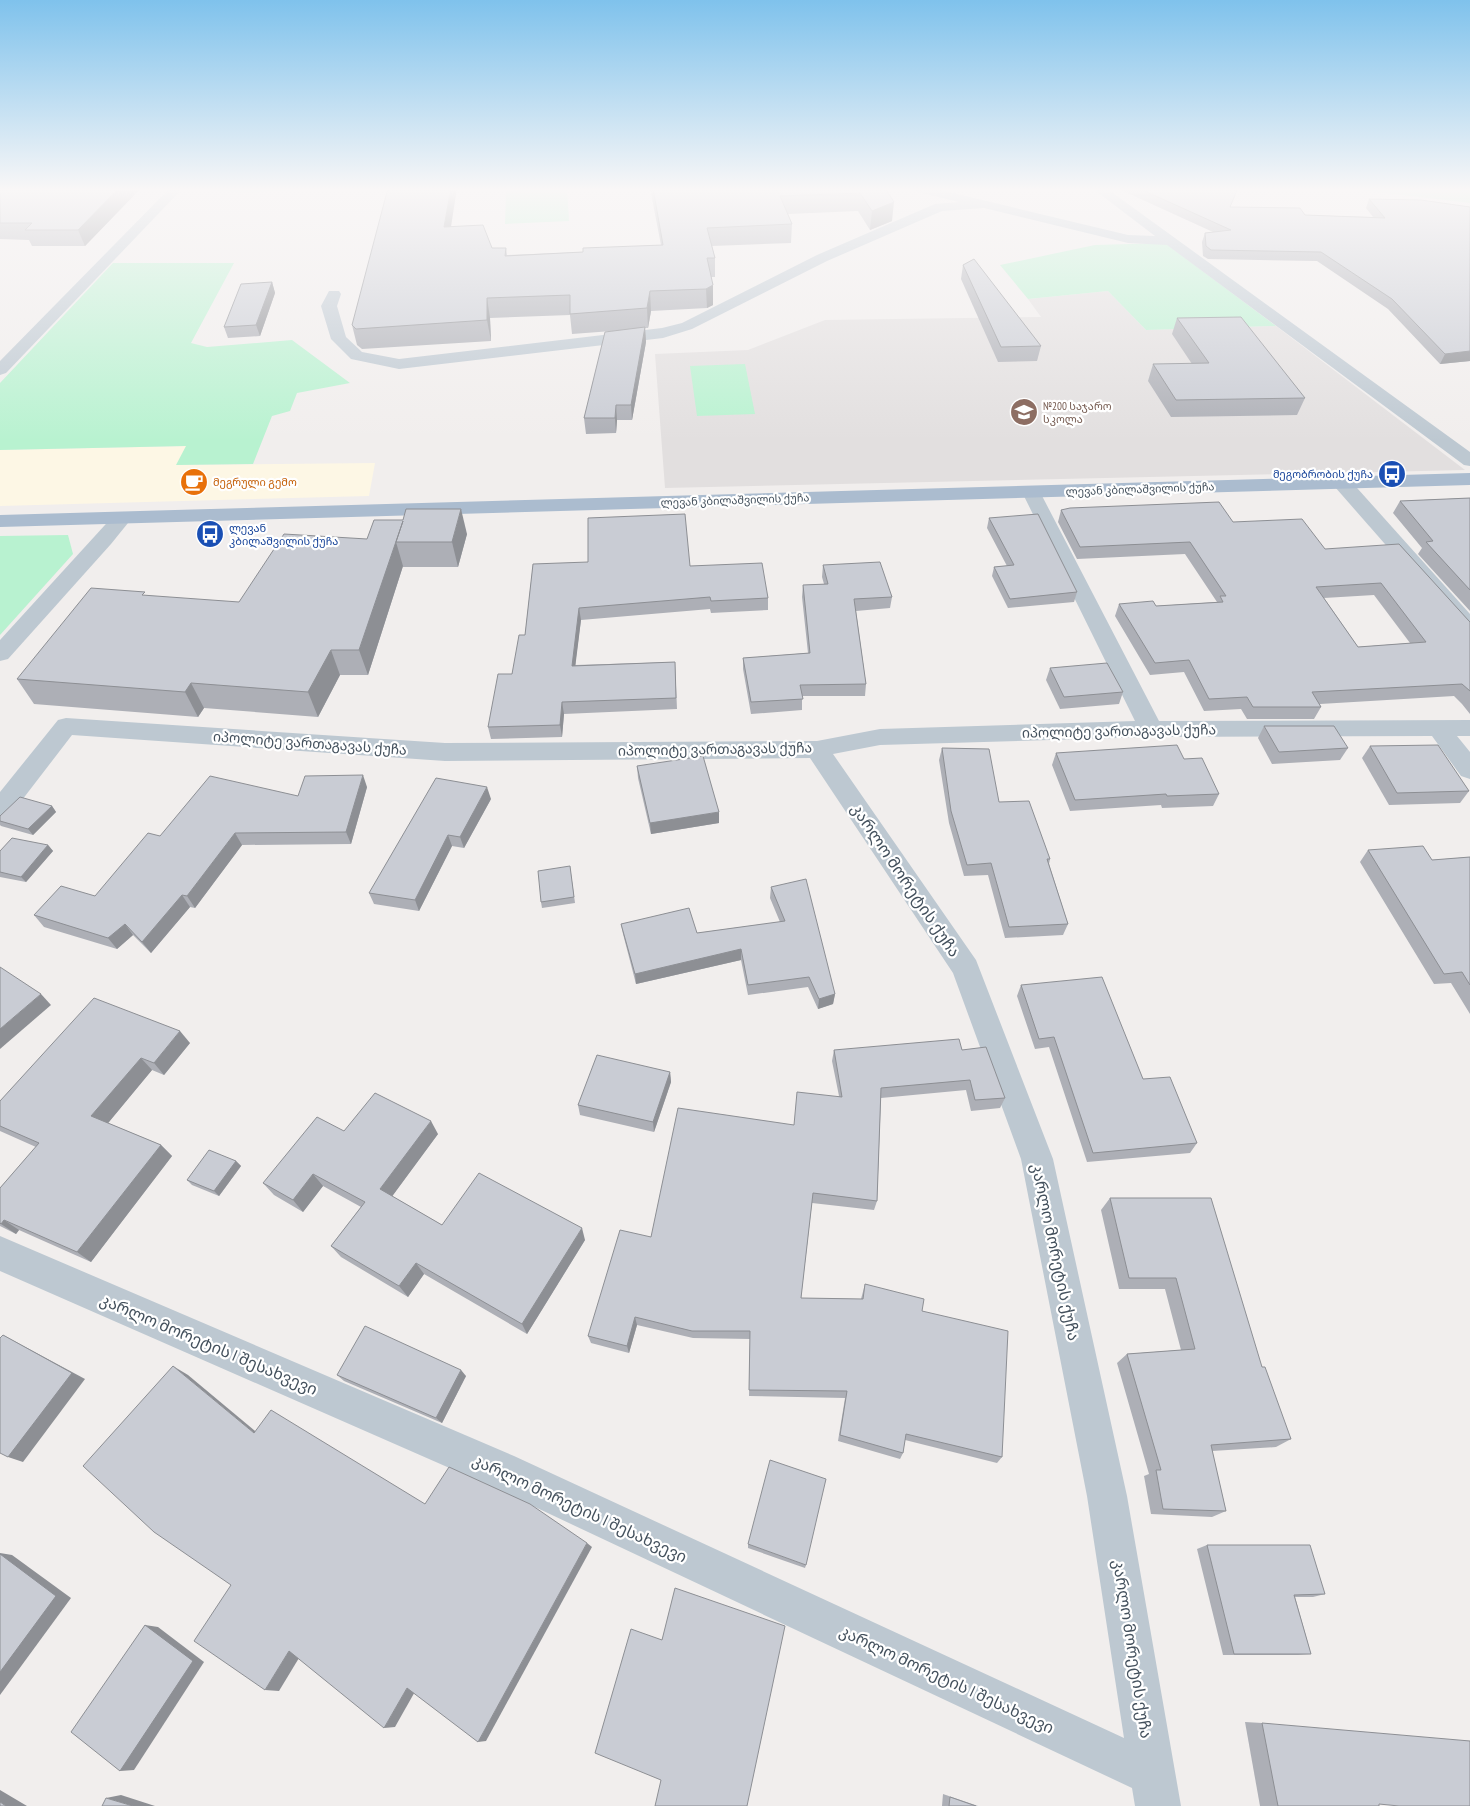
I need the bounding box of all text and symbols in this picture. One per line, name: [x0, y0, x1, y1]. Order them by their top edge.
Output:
school or university icon: №200 საჯარო სკოლა: [1009, 397, 1039, 427]
place label: №200 საჯარო სკოლა: [1043, 399, 1112, 426]
bus stop icon: მეგობრობის ქუჩა: [1377, 459, 1407, 489]
cafe icon: მეგრული გემო: [179, 467, 209, 497]
place label: მეგობრობის ქუჩა: [1273, 467, 1373, 481]
place label: მეგრული გემო: [213, 475, 297, 489]
street label: ლევან კბილაშვილის ქუჩა: [1065, 479, 1215, 499]
street label: ლევან კბილაშვილის ქუჩა: [660, 490, 810, 510]
bus stop icon: ლევან კბილაშვილის ქუჩა: [195, 519, 225, 549]
place label: ლევან კბილაშვილის ქუჩა: [229, 521, 338, 548]
street label: იპოლიტე ვართაგავას ქუჩა: [1022, 720, 1216, 742]
street label: იპოლიტე ვართაგავას ქუჩა: [212, 727, 408, 759]
street label: იპოლიტე ვართაგავას ქუჩა: [618, 738, 812, 760]
street label: კარლო მორეტის ქუჩა: [846, 799, 965, 961]
street label: კარლო მორეტის ქუჩა: [1026, 1161, 1085, 1343]
street label: კარლო მორეტის I შესახვევი: [97, 1289, 321, 1400]
street label: კარლო მორეტის I შესახვევი: [469, 1449, 690, 1567]
street label: კარლო მორეტის ქუჩა: [1108, 1558, 1157, 1740]
street label: კარლო მორეტის I შესახვევი: [836, 1620, 1057, 1738]

